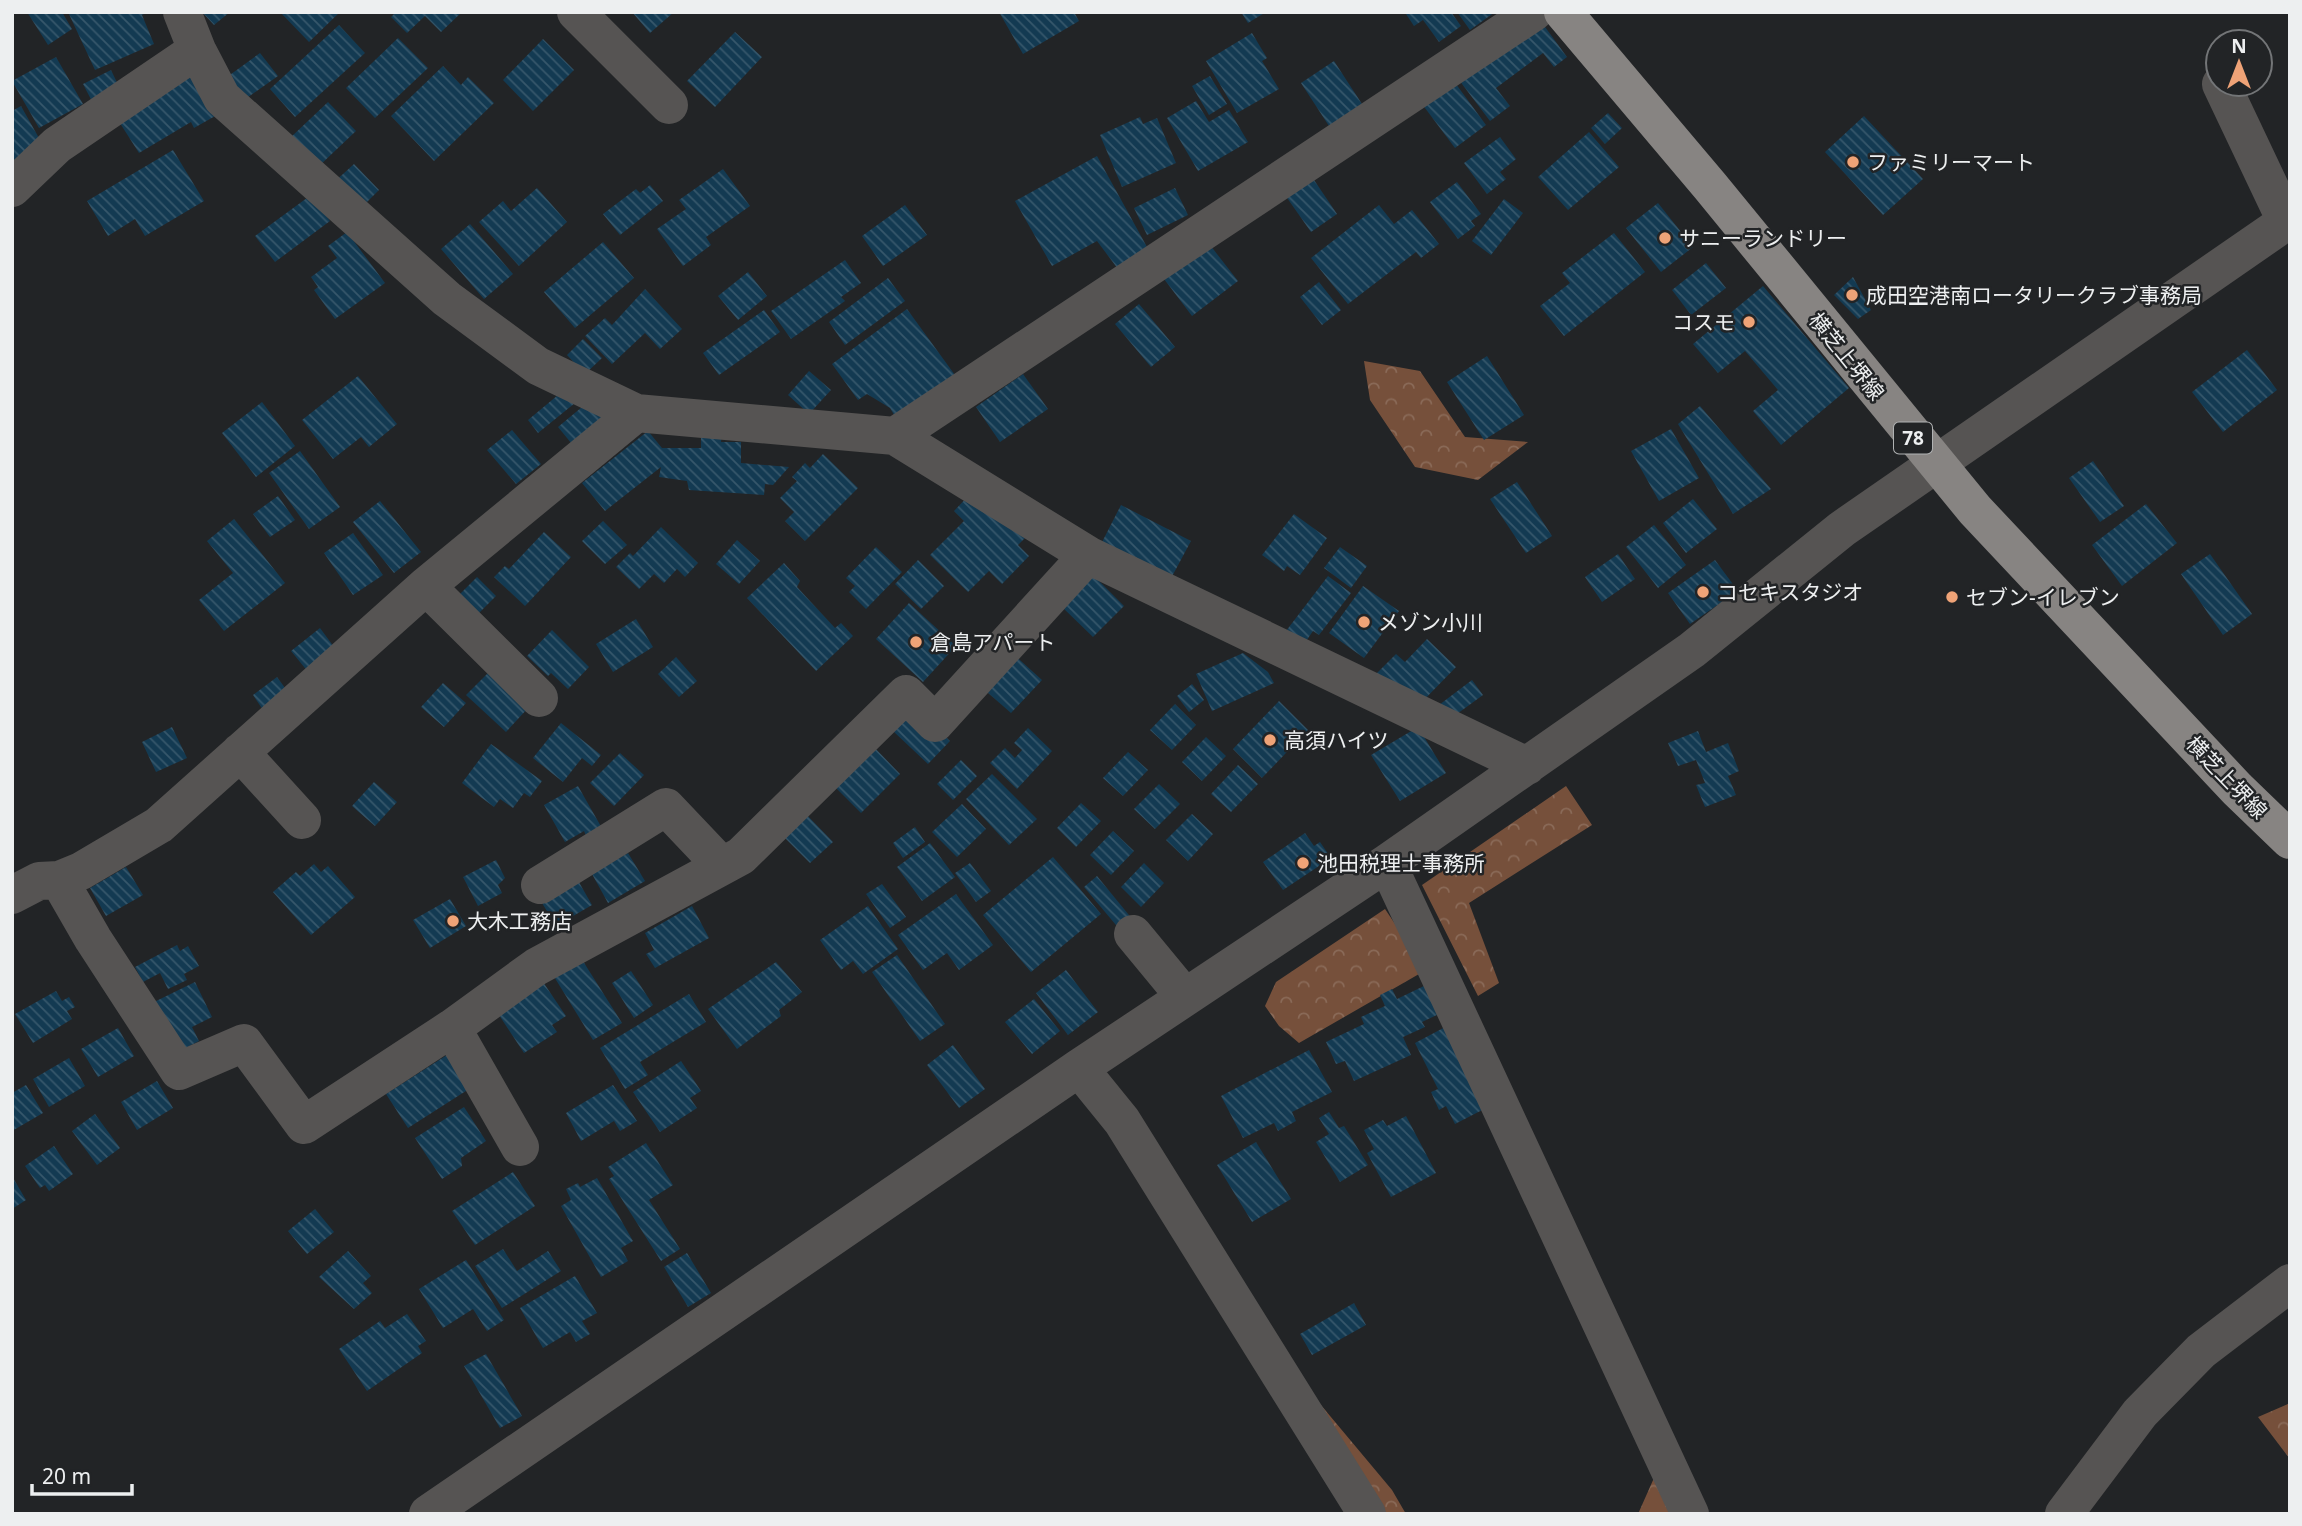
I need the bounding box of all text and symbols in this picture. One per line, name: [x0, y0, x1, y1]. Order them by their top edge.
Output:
north arrow: [2204, 28, 2274, 98]
text: N: [2231, 33, 2247, 59]
place label: ファミリーマート: [1867, 148, 2035, 176]
marker: ファミリーマート: [1845, 154, 1861, 170]
place label: サニーランドリー: [1679, 224, 1847, 252]
marker: サニーランドリー: [1657, 230, 1673, 246]
place label: 成田空港南ロータリークラブ事務局: [1866, 281, 2202, 309]
marker: 成田空港南ロータリークラブ事務局: [1844, 287, 1860, 303]
street label: 横芝上堺線: [1803, 306, 1891, 406]
place label: コスモ: [1672, 308, 1735, 336]
marker: コスモ: [1741, 314, 1757, 330]
road number: 78: [1894, 422, 1932, 453]
place label: コセキスタジオ: [1717, 578, 1863, 606]
place label: セブン-イレブン: [1966, 583, 2120, 611]
marker: コセキスタジオ: [1695, 584, 1711, 600]
marker: セブン-イレブン: [1944, 589, 1960, 605]
place label: メゾン小川: [1378, 608, 1483, 636]
marker: メゾン小川: [1356, 614, 1372, 630]
place label: 倉島アパート: [930, 628, 1056, 656]
marker: 倉島アパート: [908, 634, 924, 650]
place label: 高須ハイツ: [1284, 726, 1389, 754]
street label: 横芝上堺線: [2180, 730, 2274, 824]
marker: 高須ハイツ: [1262, 732, 1278, 748]
place label: 池田税理士事務所: [1317, 849, 1485, 877]
marker: 池田税理士事務所: [1295, 855, 1311, 871]
place label: 大木工務店: [467, 907, 572, 935]
marker: 大木工務店: [445, 913, 461, 929]
scale bar: [32, 1452, 131, 1496]
text: 20 m: [42, 1462, 91, 1490]

